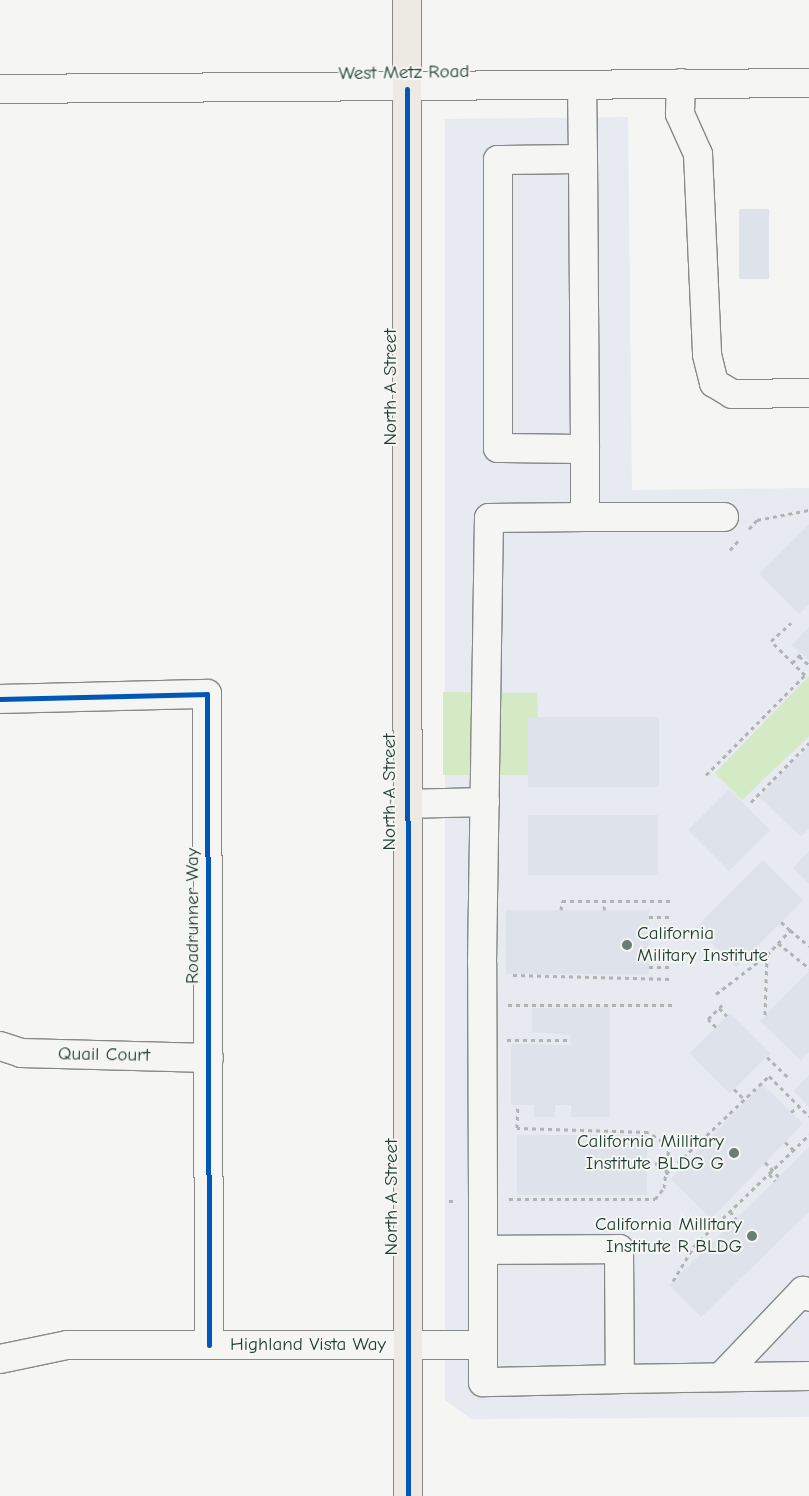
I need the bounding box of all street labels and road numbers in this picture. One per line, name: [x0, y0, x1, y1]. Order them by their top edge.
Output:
street label: West Metz Road: [338, 60, 470, 86]
street label: North A Street: [380, 328, 402, 446]
street label: North A Street: [379, 733, 401, 851]
street label: Roadrunner Way: [182, 848, 204, 984]
street label: Quail Court: [58, 1043, 150, 1067]
street label: North A Street: [381, 1138, 403, 1256]
street label: Highland Vista Way: [230, 1334, 386, 1356]

